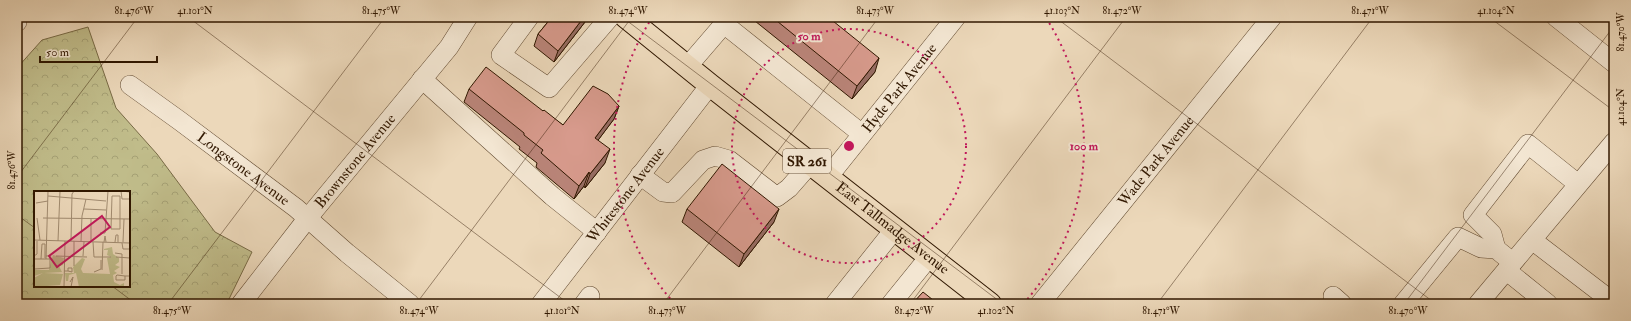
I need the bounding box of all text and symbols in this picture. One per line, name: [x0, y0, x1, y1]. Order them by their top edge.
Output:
text: 81.476°W: [115, 5, 154, 17]
text: 41.101°N: [177, 5, 213, 17]
text: 81.475°W: [362, 5, 401, 17]
text: 81.474°W: [609, 5, 648, 17]
text: 81.473°W: [856, 5, 895, 17]
text: 41.103°N: [1044, 5, 1080, 17]
text: 81.472°W: [1103, 5, 1142, 17]
text: 81.471°W: [1351, 5, 1390, 17]
text: 41.104°N: [1477, 5, 1515, 17]
text: 81.470°W: [1615, 12, 1627, 51]
text: 50 m: [797, 29, 821, 44]
scale bar: [40, 38, 157, 64]
street label: Hyde Park Avenue: [858, 40, 941, 137]
text: 50 m: [46, 45, 70, 60]
text: 41.104°N: [1615, 88, 1627, 126]
street label: Brownstone Avenue: [311, 110, 400, 212]
street label: Wade Park Avenue: [1113, 112, 1198, 211]
street label: Longstone Avenue: [193, 128, 293, 210]
centre of rings: [842, 139, 856, 153]
text: 100 m: [1070, 139, 1099, 154]
street label: Whitestone Avenue: [582, 143, 669, 248]
road number: SR 261: [783, 149, 831, 173]
text: 81.476°W: [6, 150, 18, 189]
street label: East Tallmadge Avenue: [832, 178, 953, 279]
inset map: [34, 191, 130, 287]
text: 81.475°W: [153, 305, 192, 317]
text: 81.474°W: [400, 305, 439, 317]
text: 41.101°N: [544, 305, 580, 317]
text: 81.473°W: [648, 305, 687, 317]
text: 81.472°W: [895, 305, 934, 317]
text: 41.102°N: [977, 305, 1015, 317]
text: 81.471°W: [1142, 305, 1181, 317]
text: 81.470°W: [1389, 305, 1428, 317]

